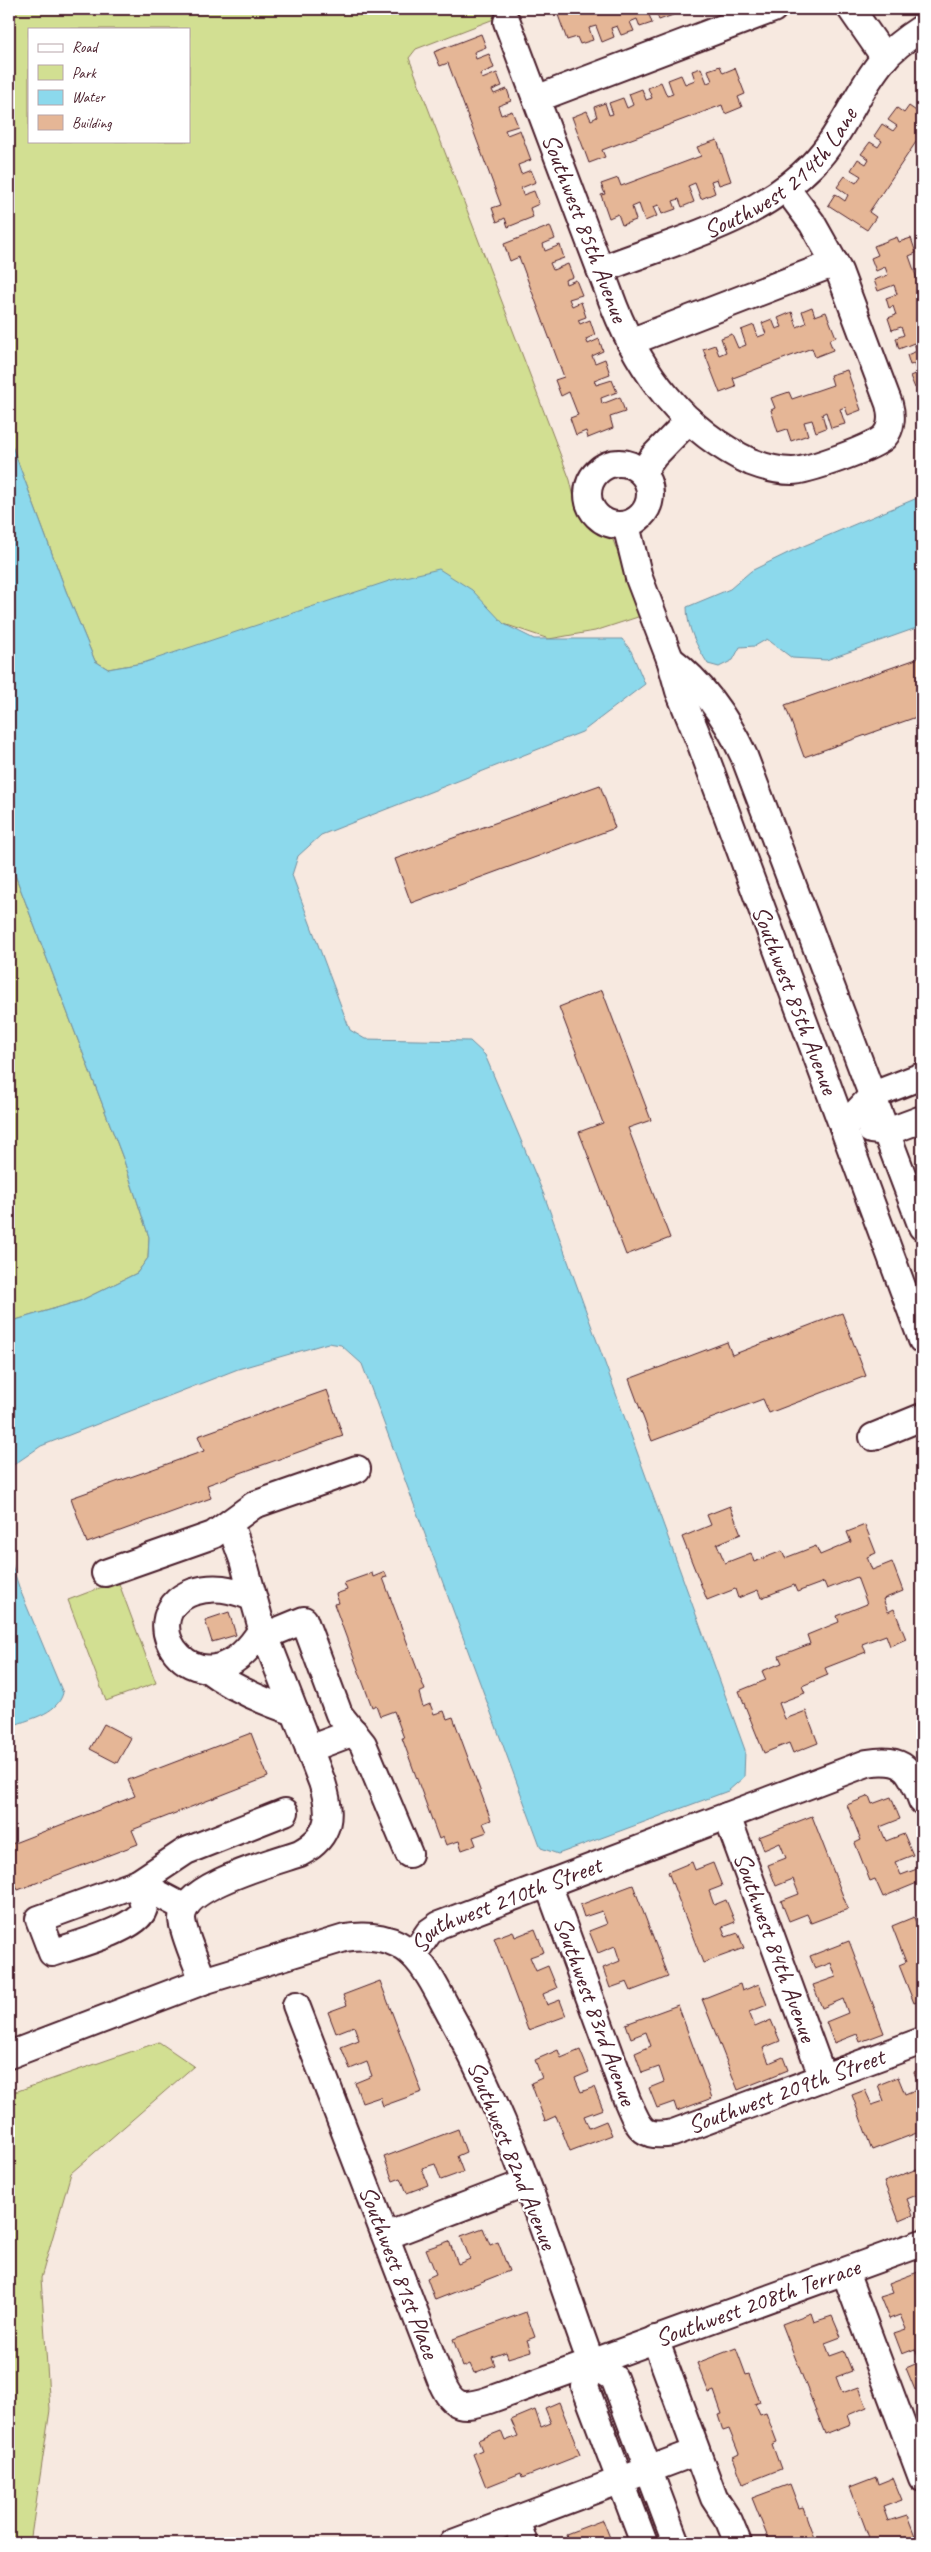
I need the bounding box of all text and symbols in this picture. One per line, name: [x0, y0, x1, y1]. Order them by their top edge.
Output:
legend: [28, 28, 190, 142]
text: Road: [72, 38, 99, 57]
text: Park: [72, 64, 97, 83]
text: Water: [72, 88, 106, 107]
street label: Southwest 214th Lane: [699, 100, 865, 246]
text: Building: [72, 114, 112, 133]
street label: Southwest 85th Avenue: [534, 129, 636, 328]
street label: Southwest 85th Avenue: [744, 901, 846, 1100]
street label: Southwest 210th Street: [403, 1848, 608, 1960]
street label: Southwest 84th Avenue: [726, 1848, 825, 2048]
street label: Southwest 83rd Avenue: [546, 1912, 645, 2111]
street label: Southwest 209th Street: [683, 2040, 891, 2141]
street label: Southwest 82nd Avenue: [460, 2056, 565, 2256]
street label: Southwest 81st Place: [351, 2181, 447, 2365]
street label: Southwest 208th Terrace: [651, 2250, 866, 2354]

